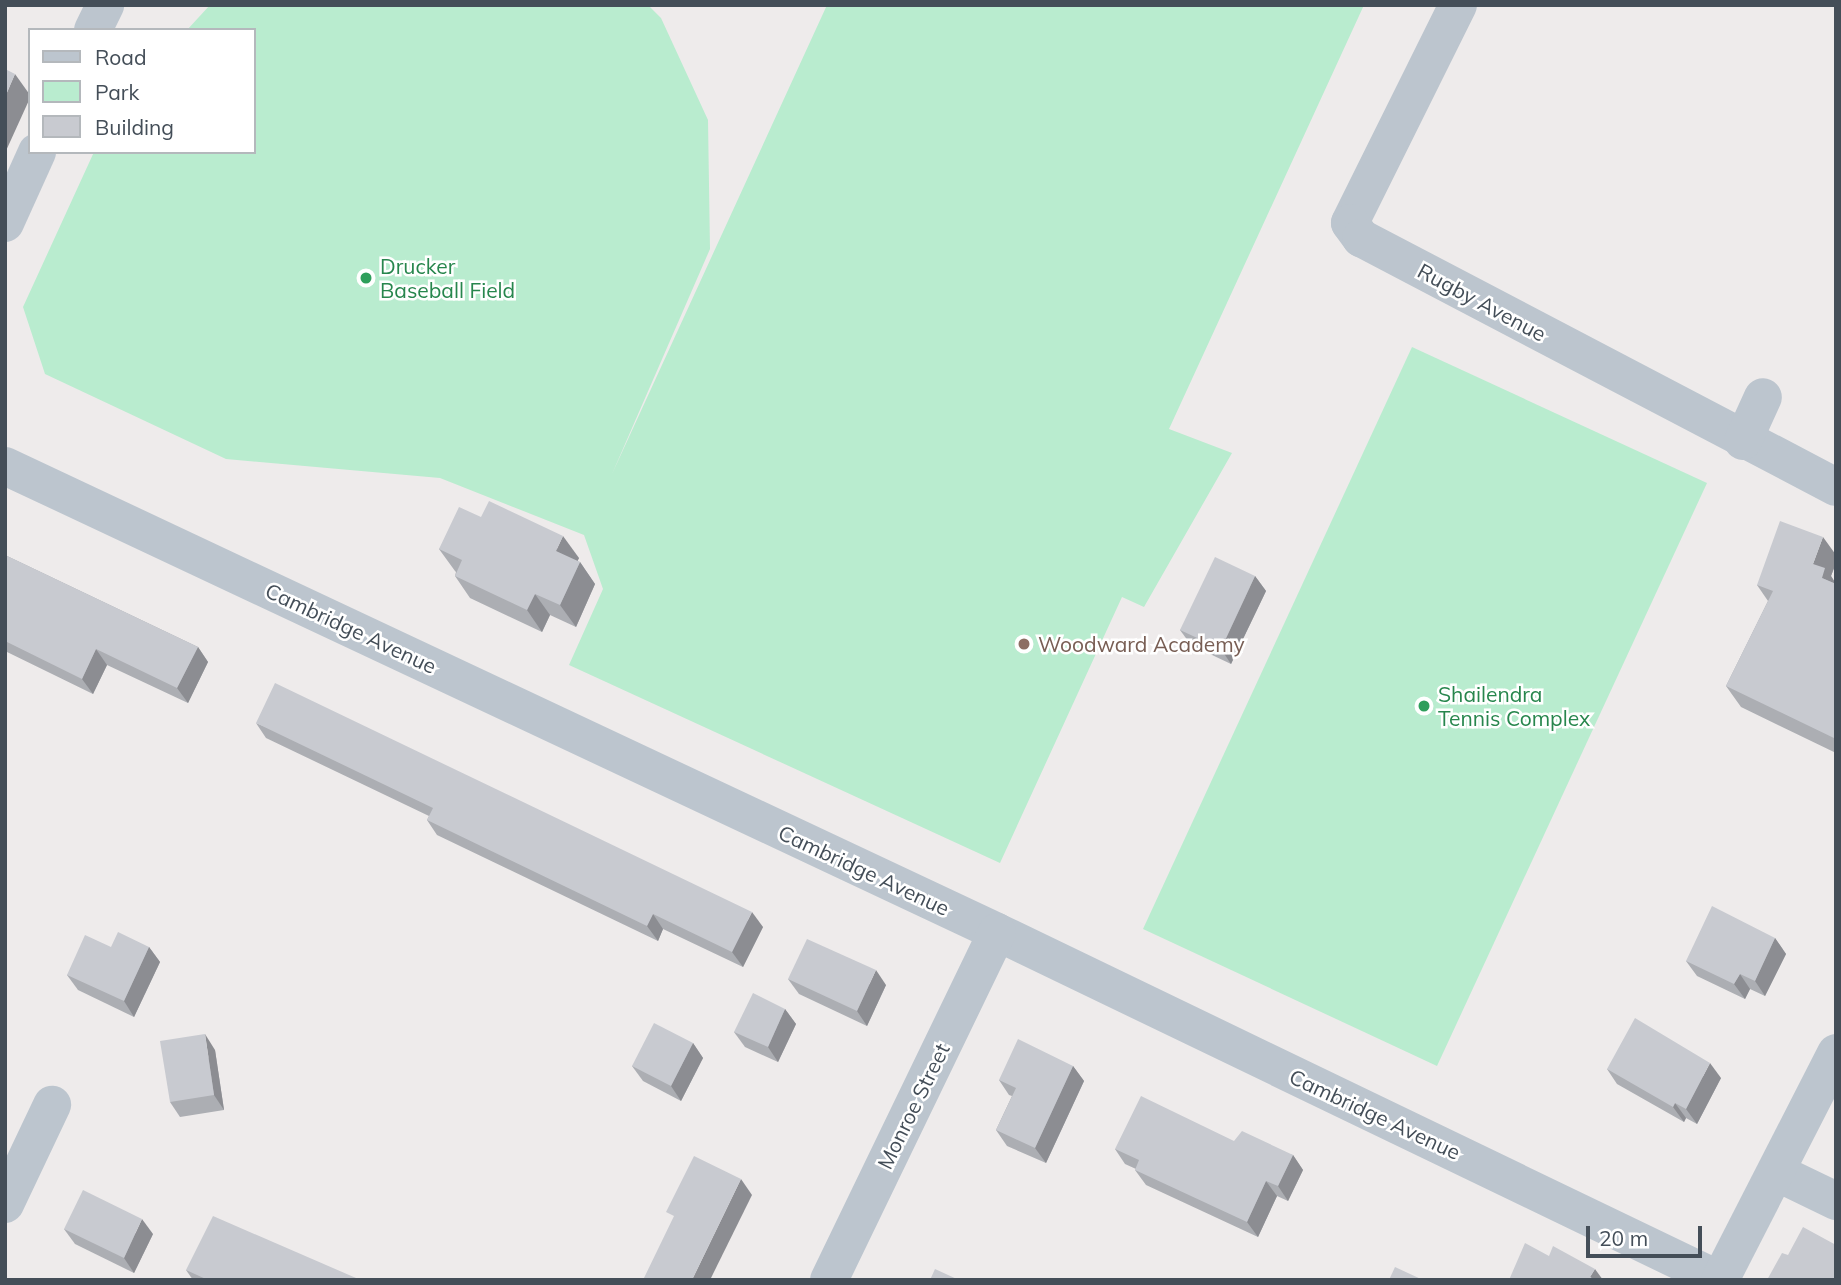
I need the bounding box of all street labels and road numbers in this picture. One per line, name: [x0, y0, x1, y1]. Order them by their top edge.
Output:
street label: Rugby Avenue: [1414, 258, 1550, 346]
street label: Cambridge Avenue: [262, 577, 440, 679]
street label: Cambridge Avenue: [775, 819, 953, 921]
street label: Monroe Street: [872, 1039, 954, 1173]
street label: Cambridge Avenue: [1286, 1063, 1464, 1165]

